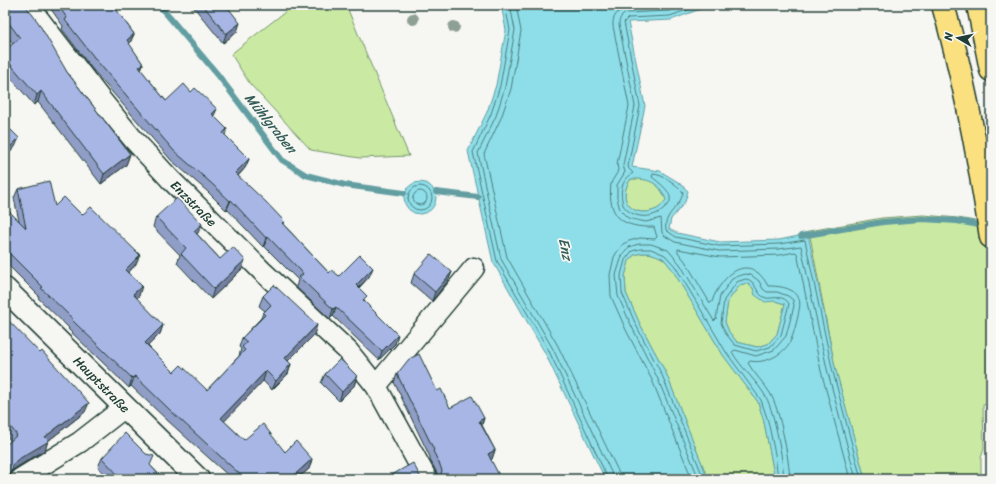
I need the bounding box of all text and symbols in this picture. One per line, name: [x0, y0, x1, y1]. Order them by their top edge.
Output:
north arrow: [938, 18, 978, 58]
text: N: [938, 31, 959, 43]
water label: Mühlgraben: [238, 87, 304, 160]
street label: Enzstraße: [165, 174, 223, 233]
water label: Enz: [551, 236, 581, 265]
street label: Hauptstraße: [67, 350, 136, 419]

